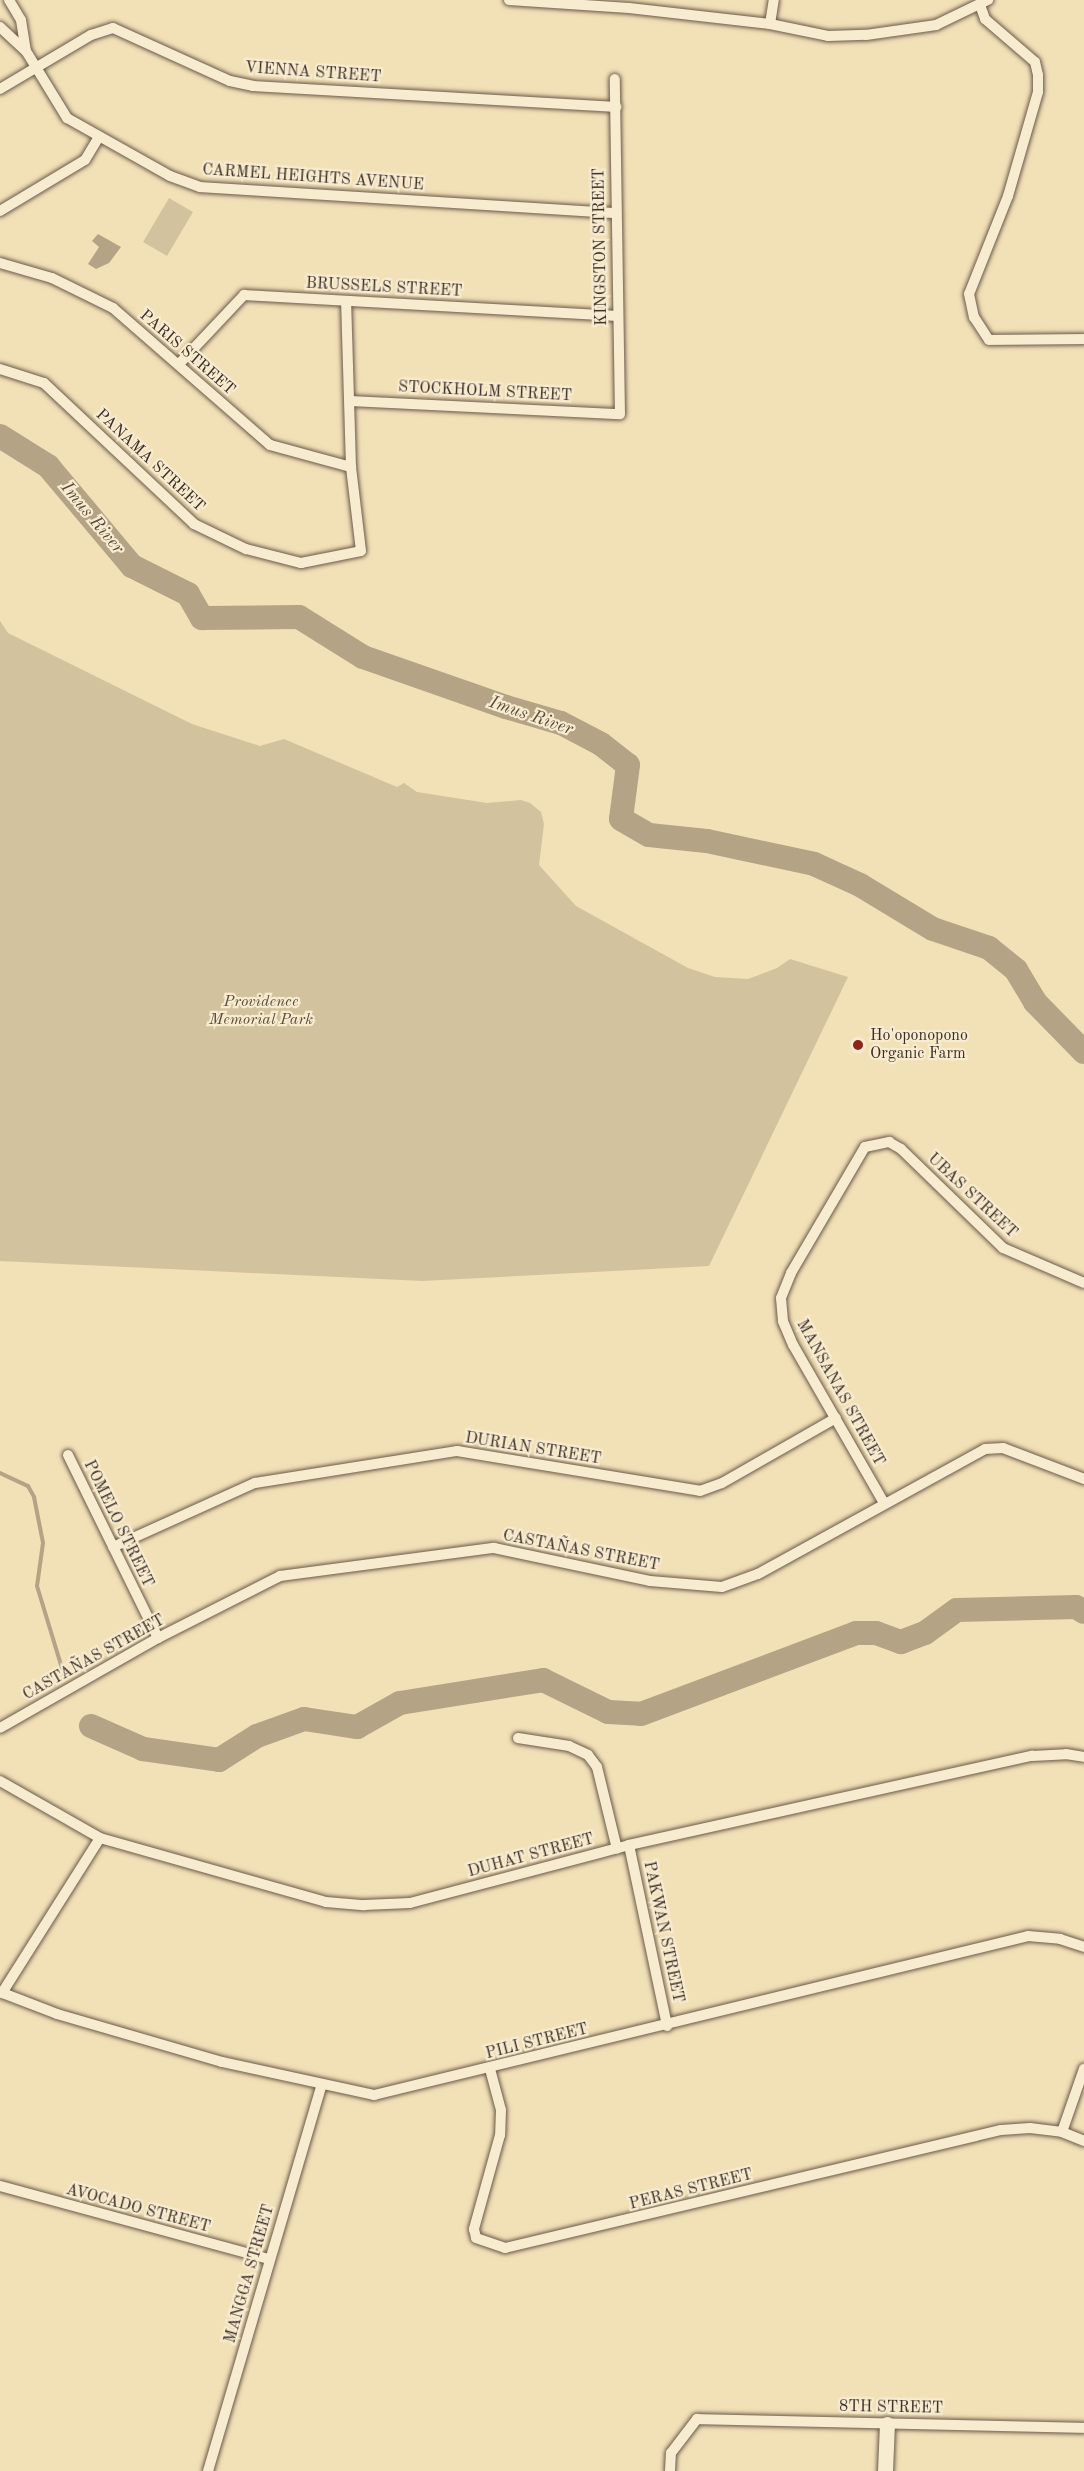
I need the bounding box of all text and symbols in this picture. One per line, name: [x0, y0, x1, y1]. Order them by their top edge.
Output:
street label: VIENNA STREET: [244, 59, 382, 87]
street label: CARMEL HEIGHTS AVENUE: [202, 161, 424, 195]
street label: KINGSTON STREET: [590, 168, 612, 326]
street label: BRUSSELS STREET: [305, 274, 463, 302]
street label: PARIS STREET: [135, 306, 239, 400]
street label: STOCKHOLM STREET: [398, 378, 572, 406]
street label: PANAMA STREET: [91, 405, 209, 517]
water label: Imus River: [56, 478, 128, 558]
water label: Imus River: [486, 692, 576, 740]
park label: Providence Memorial Park: [209, 992, 313, 1030]
place label: Ho'oponopono Organic Farm: [870, 1026, 968, 1064]
marker: Ho'oponopono Organic Farm: [851, 1038, 865, 1052]
street label: UBAS STREET: [923, 1149, 1021, 1243]
street label: MANSANAS STREET: [792, 1316, 888, 1470]
street label: DURIAN STREET: [464, 1429, 602, 1469]
street label: POMELO STREET: [79, 1457, 157, 1591]
street label: CASTAÑAS STREET: [501, 1526, 661, 1576]
street label: CASTAÑAS STREET: [20, 1611, 168, 1705]
street label: DUHAT STREET: [466, 1830, 596, 1882]
street label: PAKWAN STREET: [639, 1859, 687, 2005]
street label: PILI STREET: [484, 2020, 590, 2064]
street label: PERAS STREET: [627, 2165, 755, 2215]
street label: AVOCADO STREET: [64, 2180, 212, 2238]
street label: MANGGA STREET: [221, 2202, 279, 2346]
street label: 8TH STREET: [839, 2397, 943, 2419]

